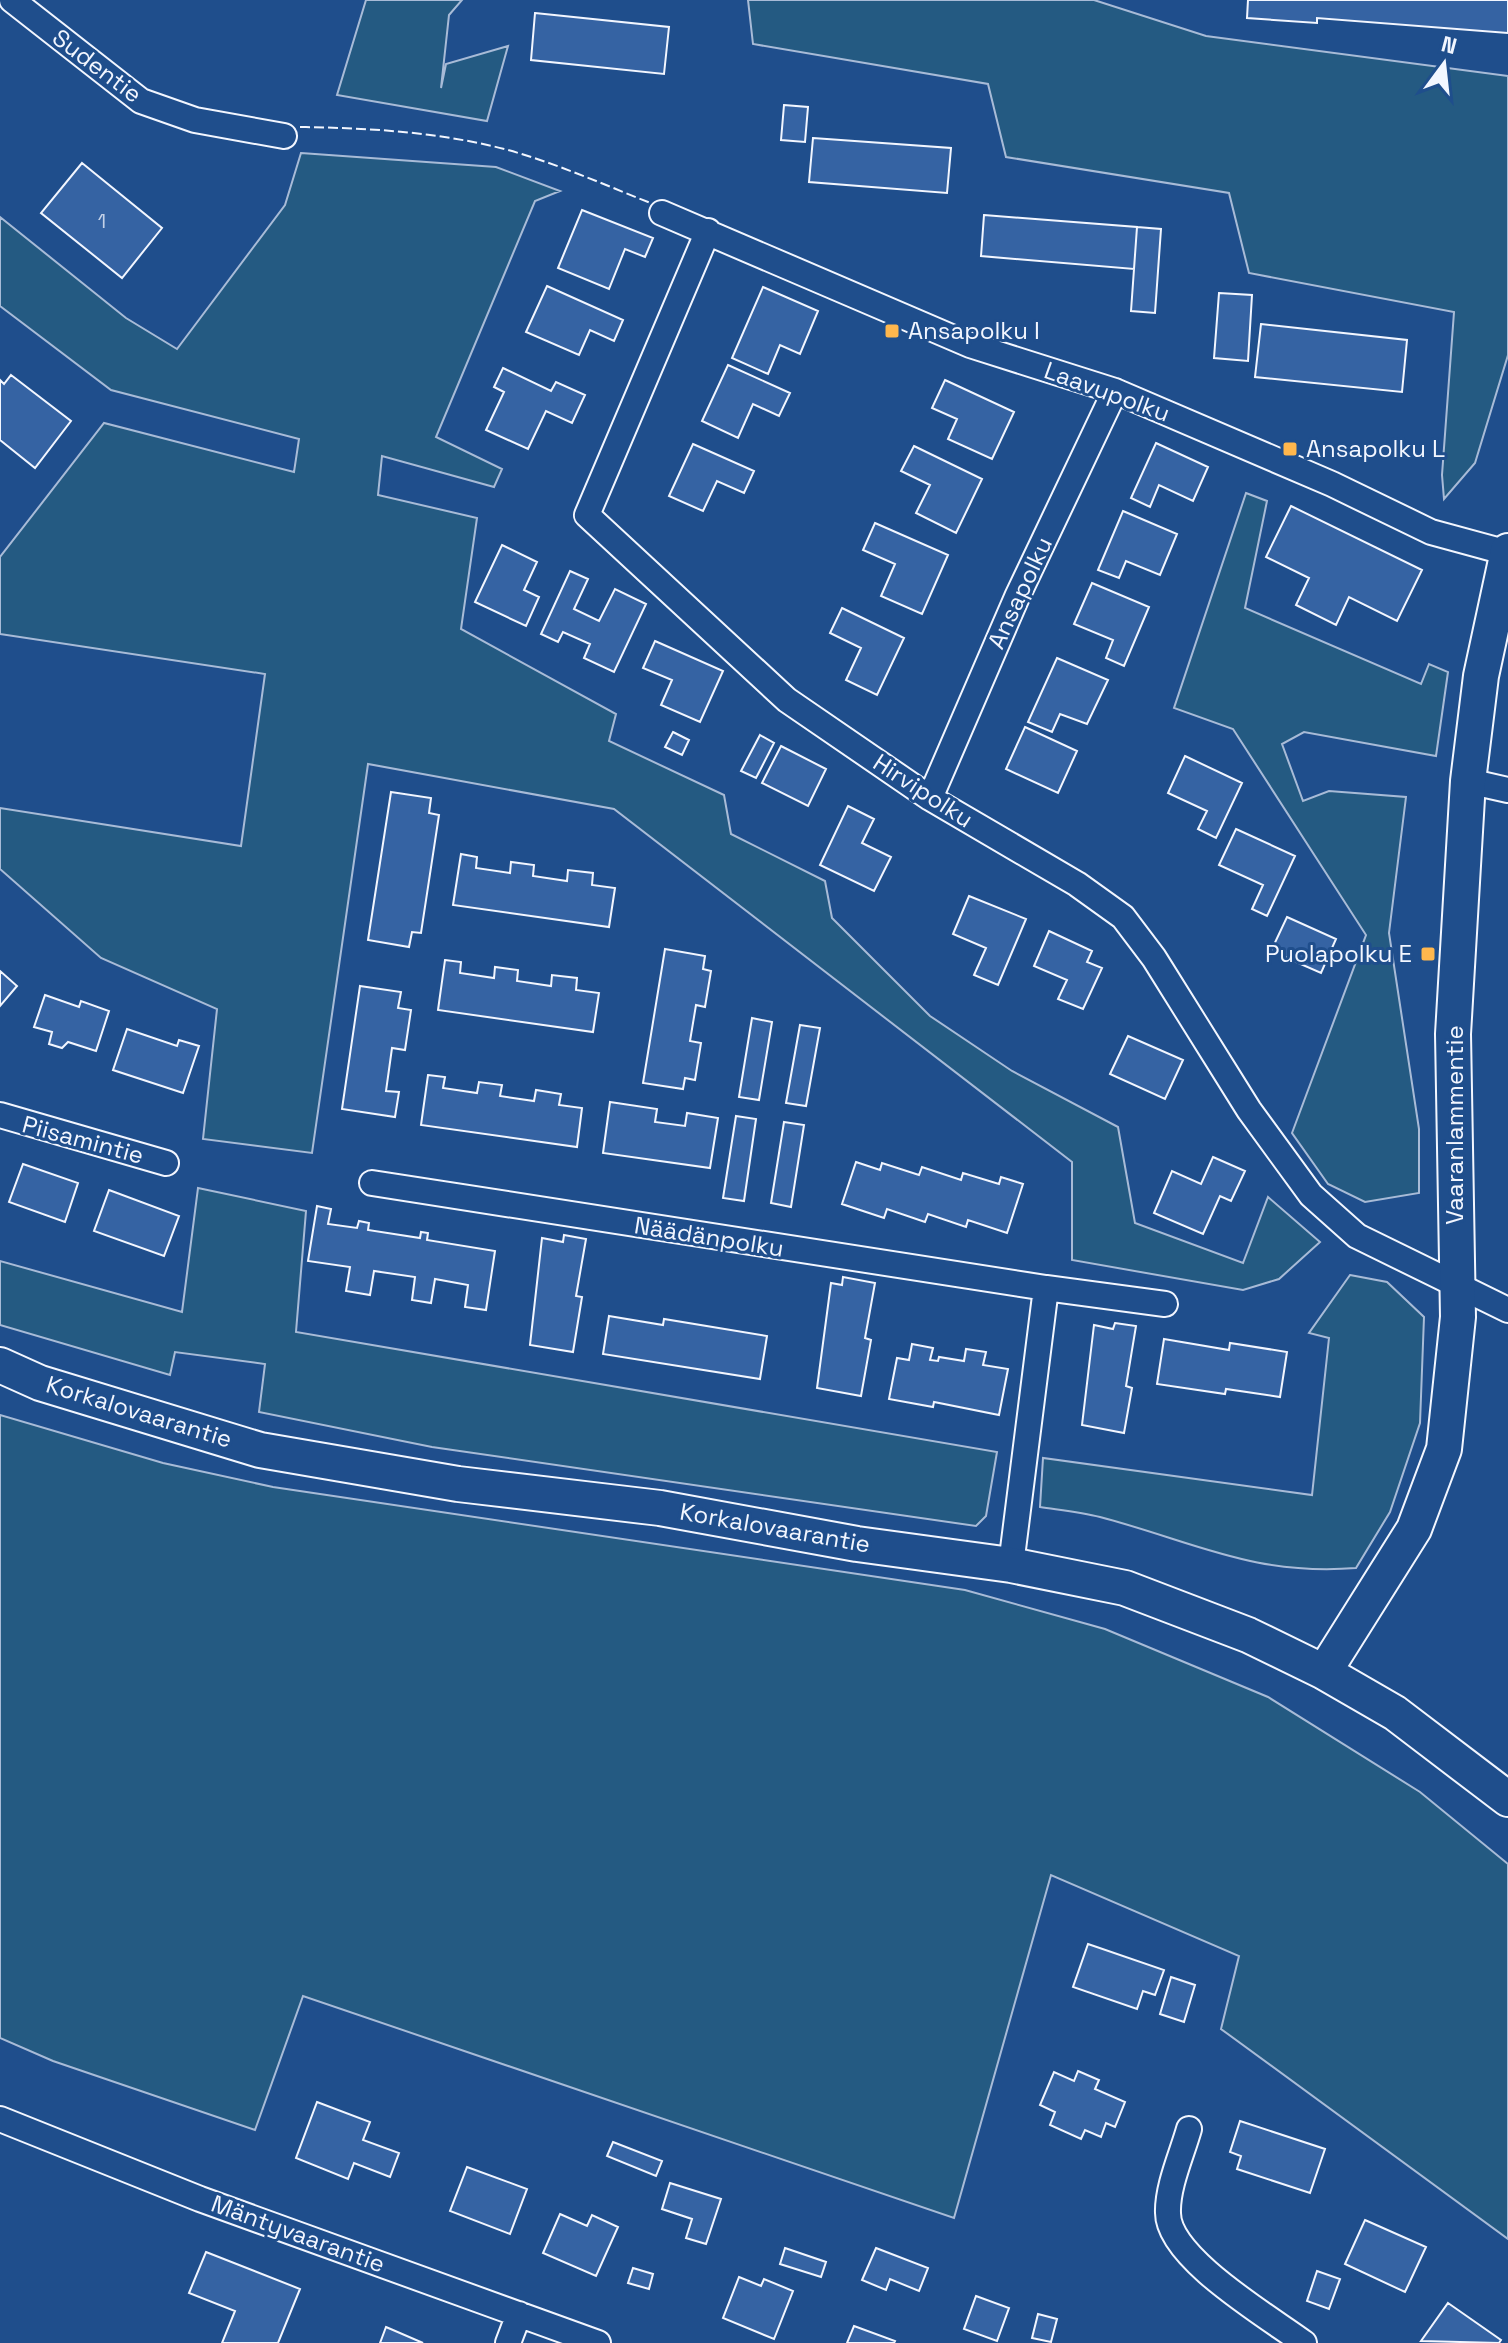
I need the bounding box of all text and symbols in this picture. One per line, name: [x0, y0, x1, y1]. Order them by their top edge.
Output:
street label: Sudentie: [46, 22, 148, 109]
north arrow: [1404, 24, 1484, 104]
text: N: [1438, 29, 1460, 60]
house number: 1: [98, 208, 106, 234]
place label: Ansapolku I: [908, 315, 1040, 346]
marker: Ansapolku I: [883, 322, 901, 340]
street label: Laavupolku: [1040, 354, 1174, 429]
place label: Ansapolku L: [1306, 433, 1445, 464]
marker: Ansapolku L: [1281, 440, 1299, 458]
street label: Ansapolku: [980, 532, 1059, 654]
street label: Hirvipolku: [867, 747, 979, 834]
place label: Puolapolku E: [1265, 938, 1412, 969]
marker: Puolapolku E: [1419, 945, 1437, 963]
street label: Vaaranlammentie: [1439, 1025, 1470, 1225]
street label: Piisamintie: [19, 1108, 147, 1171]
street label: Näädänpolku: [632, 1209, 786, 1264]
street label: Korkalovaarantie: [42, 1369, 236, 1455]
street label: Korkalovaarantie: [677, 1496, 873, 1560]
street label: Mäntyvaarantie: [207, 2188, 389, 2279]

